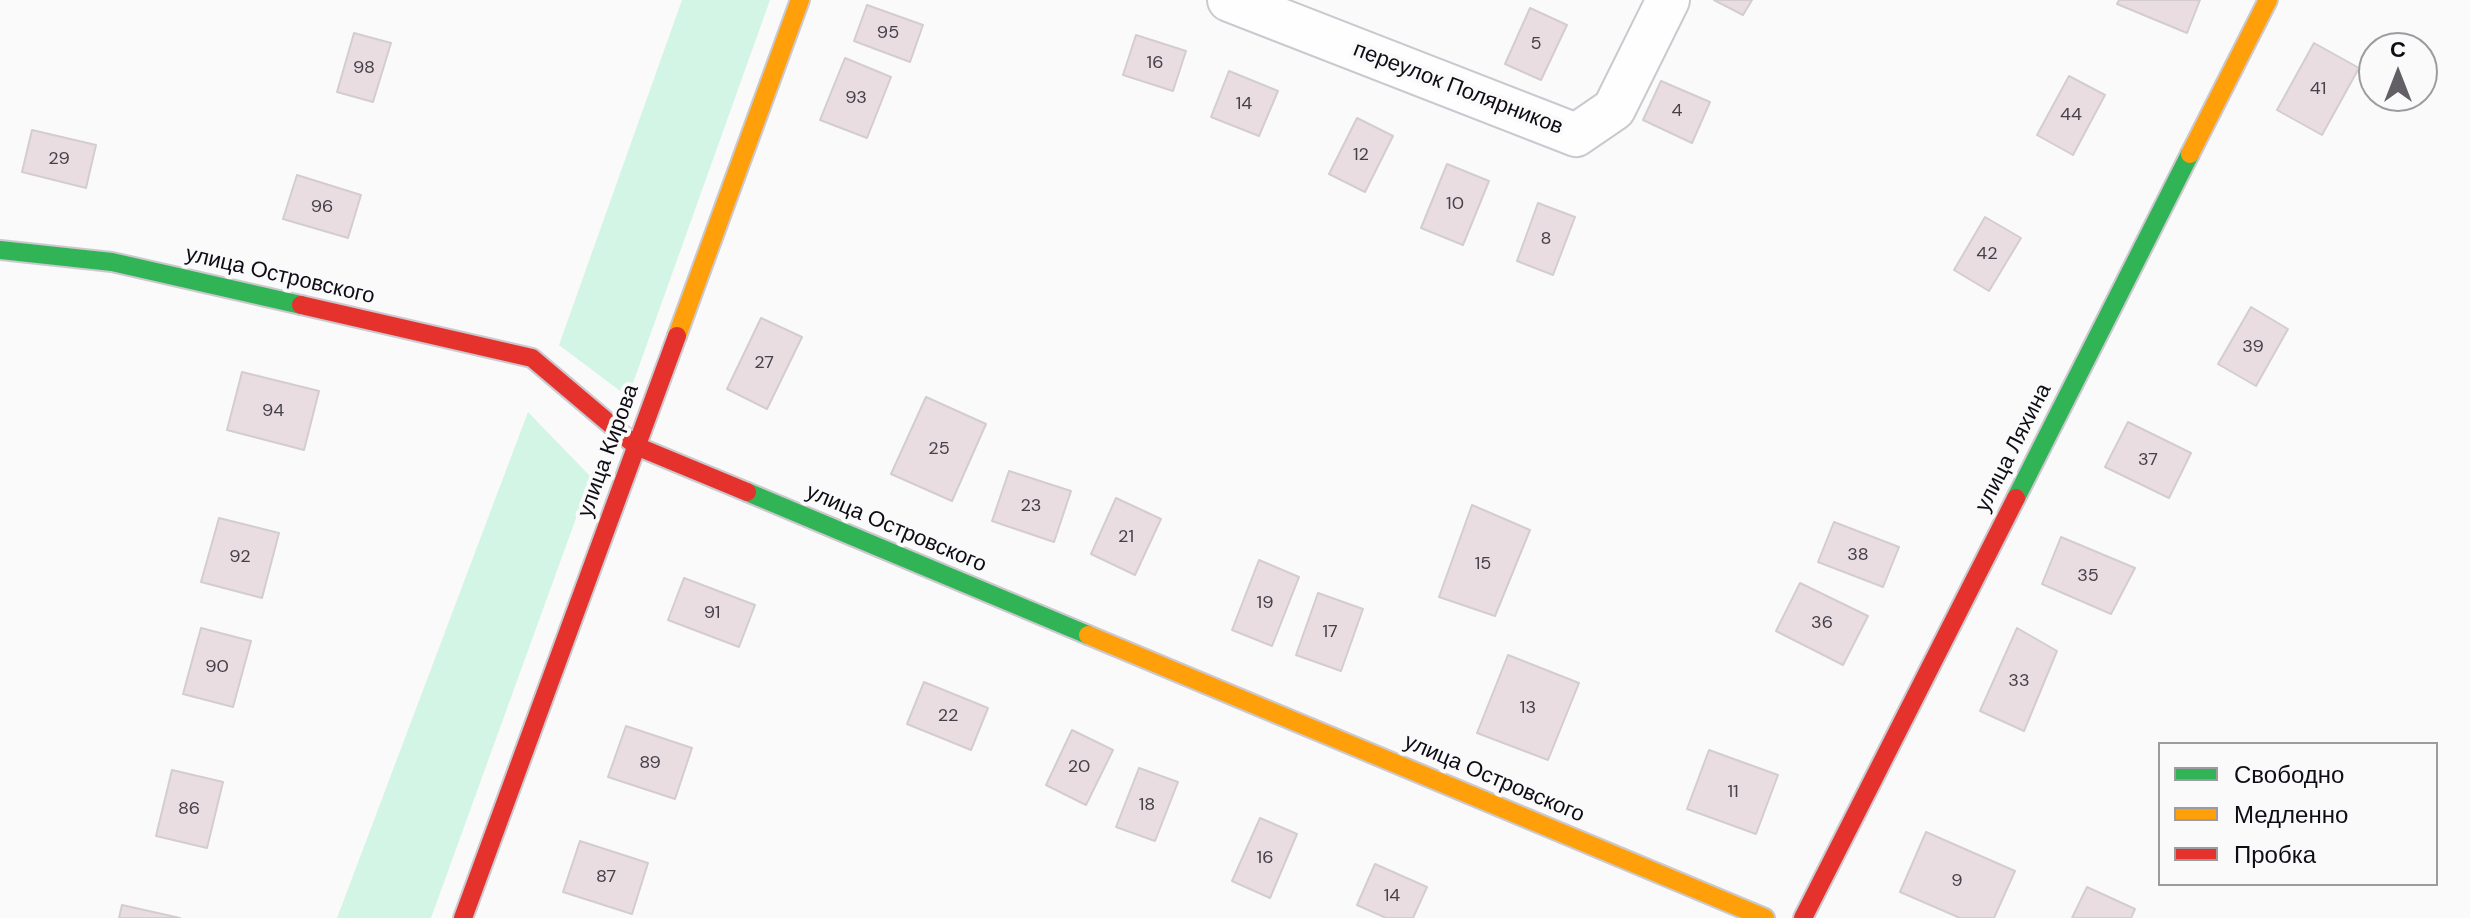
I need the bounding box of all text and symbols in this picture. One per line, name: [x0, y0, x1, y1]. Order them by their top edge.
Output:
house number: 95: [877, 22, 899, 44]
north arrow: [2358, 32, 2438, 112]
house number: 5: [1531, 33, 1541, 55]
text: С: [2390, 35, 2406, 64]
street label: переулок Полярников: [1349, 37, 1567, 141]
house number: 16: [1147, 52, 1163, 74]
house number: 98: [353, 57, 375, 79]
house number: 41: [2310, 78, 2326, 100]
house number: 93: [845, 87, 867, 109]
house number: 14: [1236, 93, 1252, 115]
house number: 4: [1672, 100, 1682, 122]
house number: 44: [2060, 104, 2082, 126]
house number: 12: [1353, 144, 1369, 166]
house number: 29: [48, 148, 70, 170]
house number: 10: [1446, 193, 1464, 215]
house number: 96: [311, 196, 333, 218]
house number: 8: [1541, 228, 1551, 250]
street label: улица Островского: [183, 241, 377, 311]
house number: 42: [1976, 243, 1998, 265]
house number: 39: [2242, 336, 2264, 358]
house number: 27: [754, 352, 774, 374]
street label: улица Ляхина: [1970, 379, 2058, 517]
street label: улица Кирова: [573, 381, 645, 521]
house number: 94: [262, 400, 284, 422]
house number: 25: [928, 438, 950, 460]
house number: 37: [2138, 449, 2158, 471]
street label: улица Островского: [802, 479, 990, 579]
house number: 23: [1020, 495, 1042, 517]
house number: 21: [1118, 526, 1134, 548]
house number: 38: [1847, 544, 1869, 566]
house number: 92: [229, 546, 251, 568]
house number: 15: [1475, 553, 1491, 575]
house number: 35: [2077, 565, 2099, 587]
house number: 19: [1257, 592, 1273, 614]
house number: 91: [704, 602, 720, 624]
house number: 36: [1811, 612, 1833, 634]
house number: 17: [1322, 621, 1338, 643]
house number: 90: [205, 656, 229, 678]
house number: 33: [2008, 670, 2030, 692]
house number: 13: [1520, 697, 1536, 719]
house number: 22: [938, 705, 958, 727]
street label: улица Островского: [1400, 729, 1588, 829]
legend: [2158, 742, 2438, 886]
house number: 89: [639, 752, 661, 774]
house number: 20: [1068, 756, 1090, 778]
text: Свободно: [2234, 759, 2344, 790]
house number: 11: [1727, 781, 1739, 803]
house number: 18: [1139, 794, 1155, 816]
house number: 86: [178, 798, 200, 820]
text: Медленно: [2234, 799, 2348, 830]
text: Пробка: [2234, 839, 2316, 870]
house number: 16: [1257, 847, 1273, 869]
house number: 87: [596, 866, 616, 888]
house number: 9: [1951, 870, 1963, 892]
house number: 14: [1384, 885, 1400, 907]

